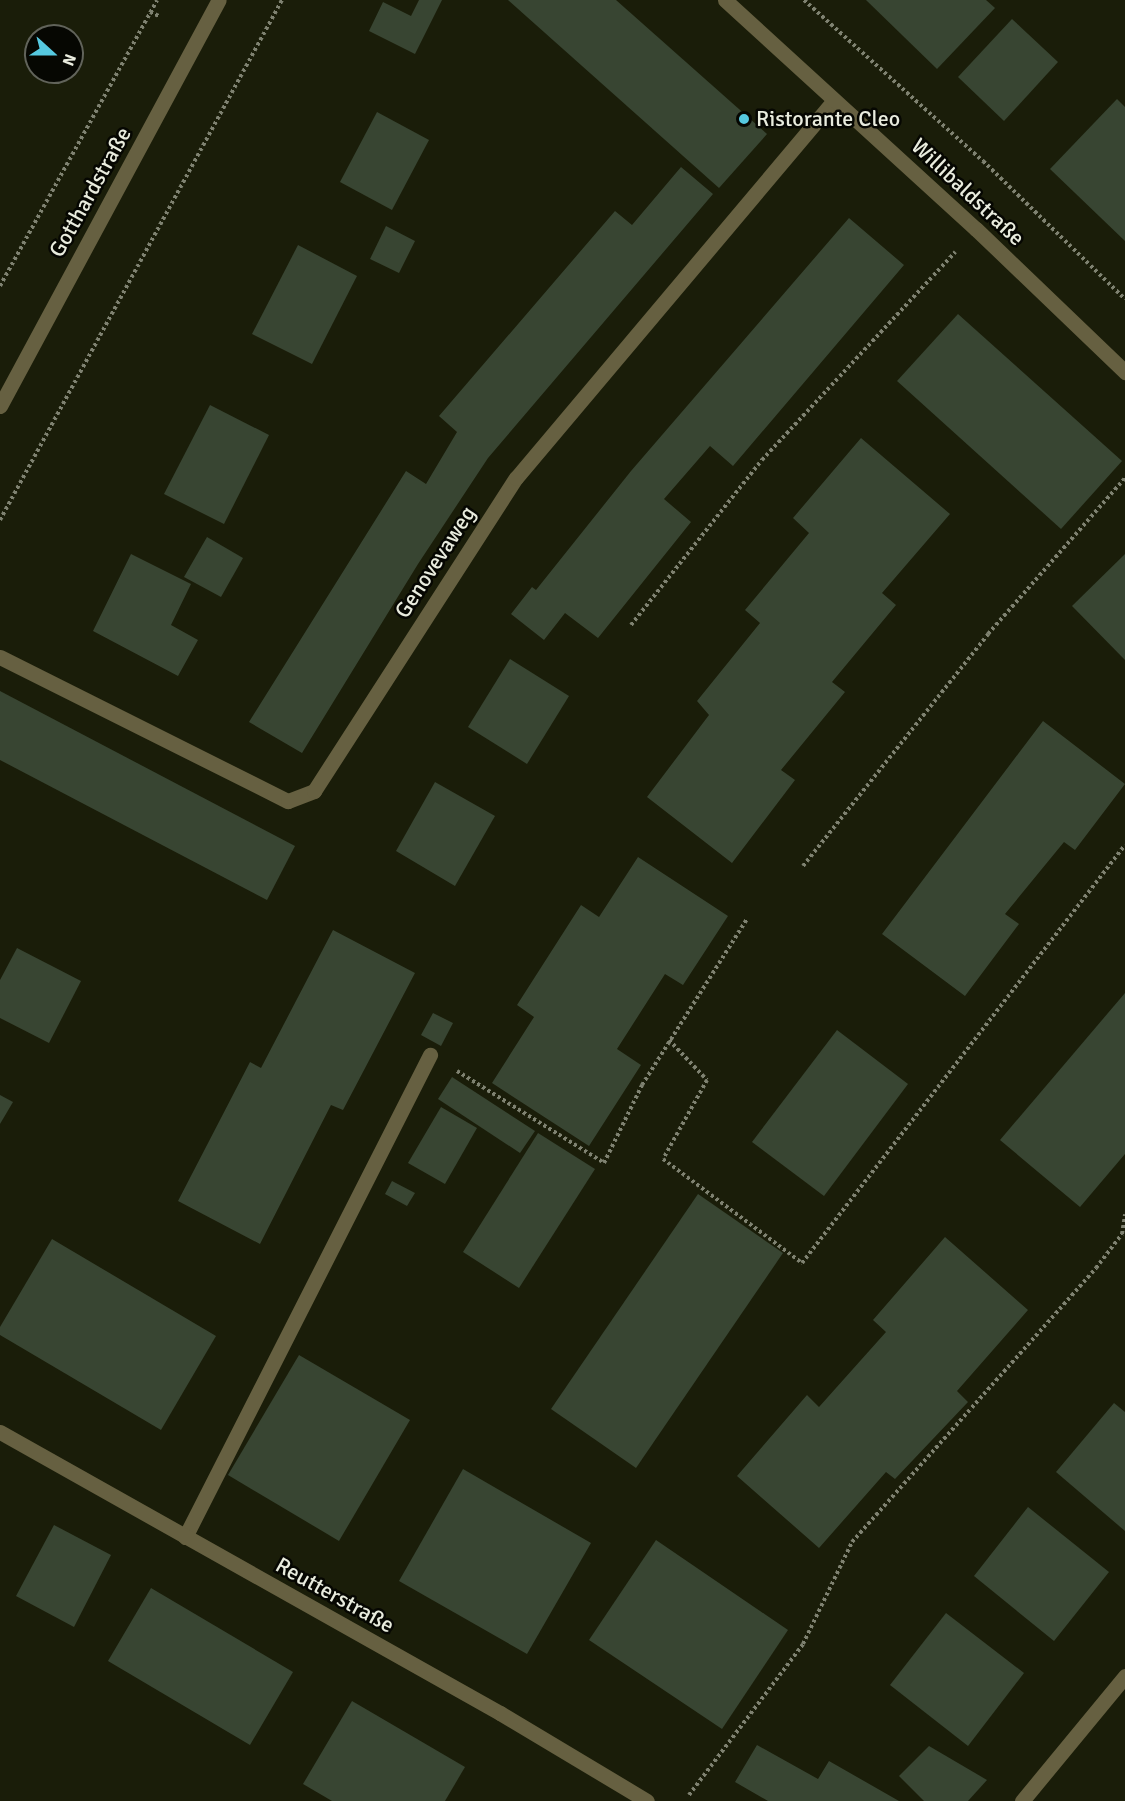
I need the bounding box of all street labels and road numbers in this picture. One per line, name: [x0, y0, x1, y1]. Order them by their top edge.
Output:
street label: Gotthardstraße: [43, 122, 137, 262]
street label: Willibaldstraße: [906, 133, 1030, 251]
street label: Genovevaweg: [389, 501, 481, 623]
street label: Reutterstraße: [271, 1552, 399, 1638]

